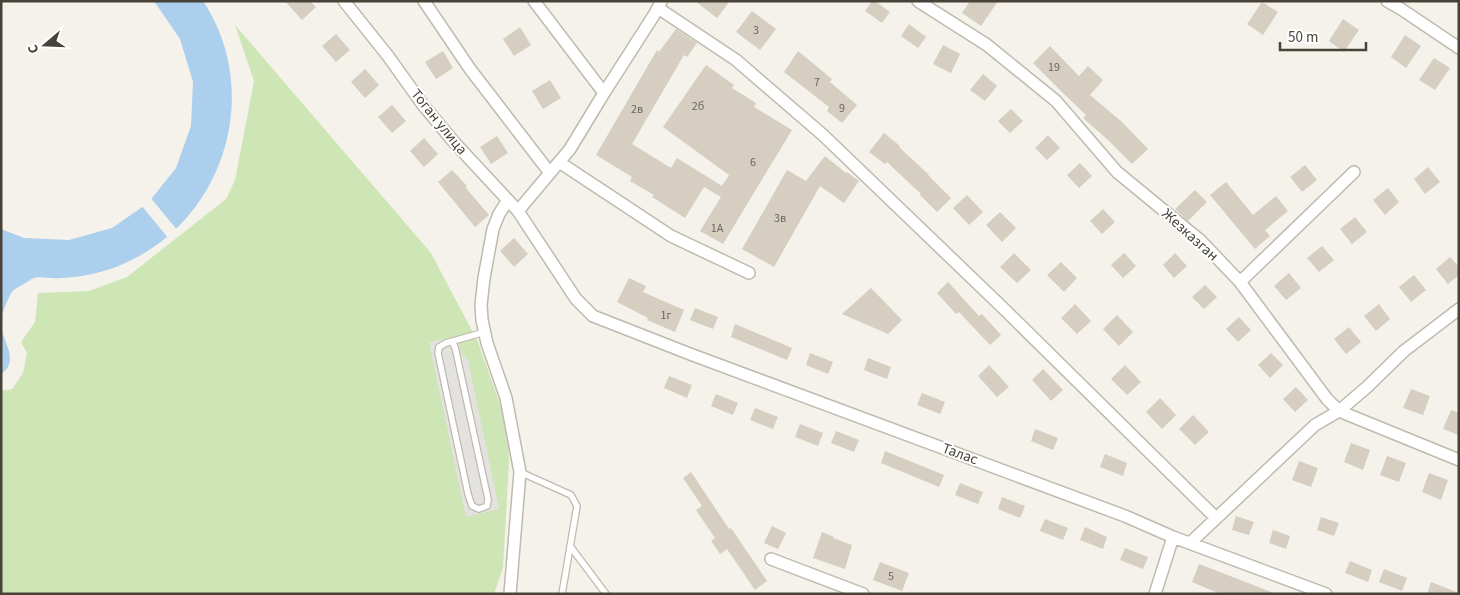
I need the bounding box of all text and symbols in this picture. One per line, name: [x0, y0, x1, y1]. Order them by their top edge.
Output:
north arrow: [20, 20, 70, 70]
scale bar: [1280, 20, 1366, 52]
house number: 3: [753, 22, 759, 39]
text: 50 m: [1288, 27, 1318, 48]
text: С: [23, 42, 44, 56]
house number: 19: [1048, 59, 1060, 76]
house number: 7: [814, 74, 820, 91]
street label: Тоган улица: [406, 85, 472, 159]
house number: 2б: [692, 98, 704, 115]
house number: 9: [839, 100, 845, 117]
house number: 2в: [631, 101, 643, 118]
house number: 6: [750, 154, 756, 171]
street label: Жезказган: [1157, 204, 1223, 266]
house number: 3в: [774, 210, 786, 227]
house number: 1А: [711, 220, 724, 237]
house number: 1г: [661, 307, 672, 324]
street label: Талас: [939, 438, 981, 470]
house number: 5: [888, 568, 894, 585]

